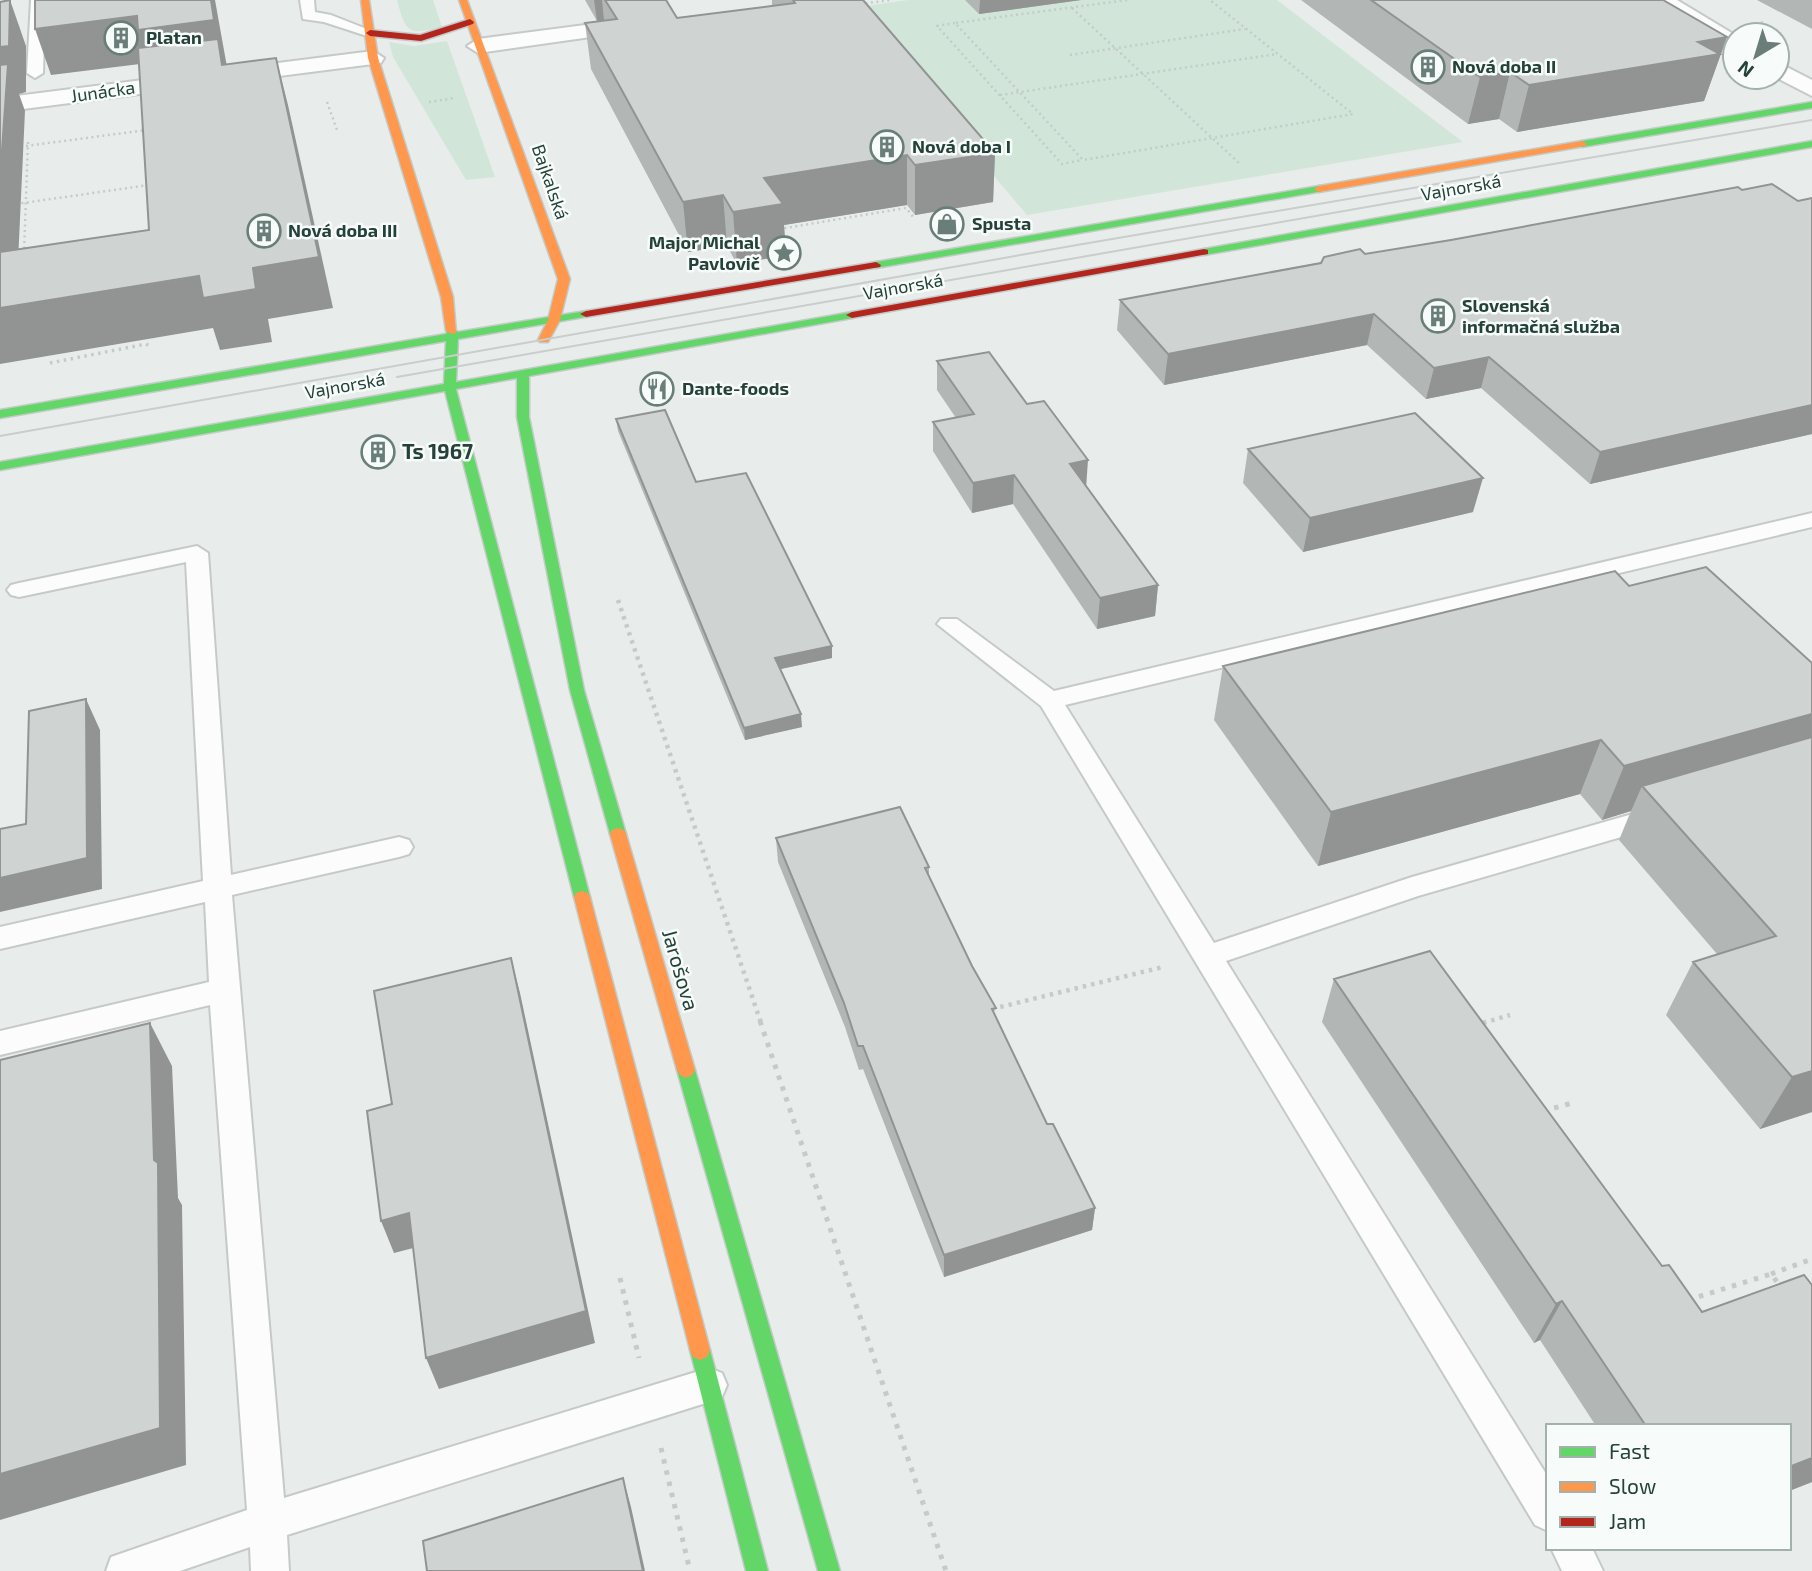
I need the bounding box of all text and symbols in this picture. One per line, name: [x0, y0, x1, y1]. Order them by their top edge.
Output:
building icon: Platan: [102, 19, 140, 57]
north arrow: [1721, 21, 1791, 91]
place label: Platan: [146, 26, 202, 48]
building icon: Nová doba II: [1409, 48, 1447, 86]
place label: Nová doba II: [1452, 55, 1556, 77]
text: N: [1733, 57, 1758, 83]
street label: Junácka: [69, 76, 136, 106]
building icon: Nová doba I: [868, 128, 906, 166]
place label: Nová doba I: [912, 135, 1011, 157]
street label: Bajkalská: [528, 141, 574, 222]
street label: Vajnorská: [1419, 169, 1503, 205]
shop icon: Spusta: [928, 205, 966, 243]
building icon: Nová doba III: [245, 212, 283, 250]
place label: Spusta: [972, 212, 1031, 234]
place label: Nová doba III: [288, 219, 398, 241]
place label: Major Michal Pavlovič: [649, 231, 760, 274]
place icon: Major Michal Pavlovič: [765, 234, 803, 272]
street label: Vajnorská: [861, 268, 945, 304]
place label: Slovenská informačná služba: [1462, 294, 1620, 337]
building icon: Slovenská informačná služba: [1419, 297, 1457, 335]
street label: Vajnorská: [303, 367, 387, 403]
restaurant icon: Dante-foods: [638, 370, 676, 408]
place label: Dante-foods: [682, 377, 789, 399]
building icon: Ts 1967: [359, 433, 397, 471]
place label: Ts 1967: [402, 438, 473, 463]
street label: Jarošova: [658, 926, 705, 1013]
legend: [1546, 1424, 1791, 1550]
text: Fast: [1609, 1438, 1650, 1463]
text: Slow: [1609, 1473, 1656, 1498]
text: Jam: [1609, 1508, 1646, 1533]

